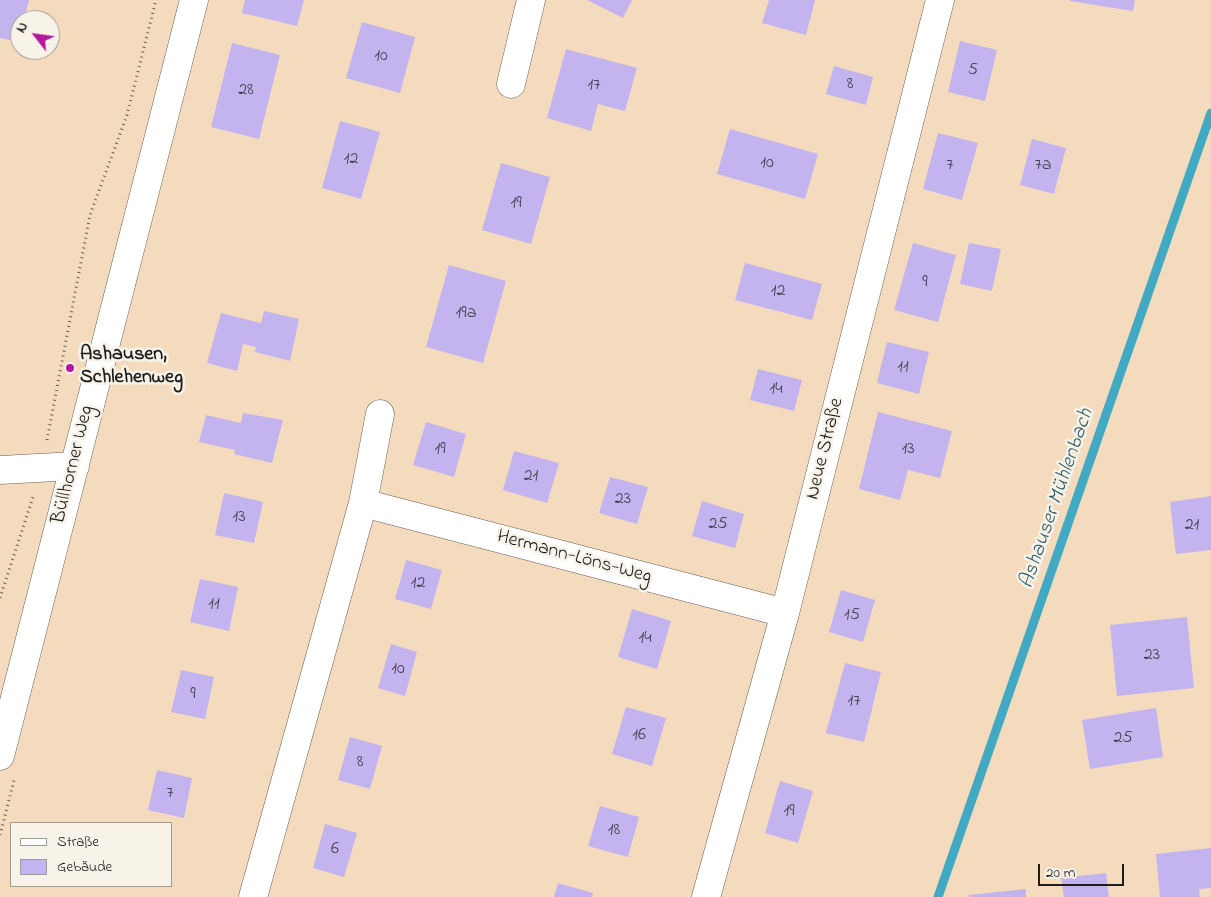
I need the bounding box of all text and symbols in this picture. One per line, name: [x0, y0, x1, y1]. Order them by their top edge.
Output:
north arrow: [10, 10, 60, 60]
text: N: [11, 18, 34, 37]
house number: 10: [374, 46, 388, 68]
house number: 5: [968, 60, 978, 82]
house number: 8: [847, 74, 853, 96]
house number: 17: [587, 75, 601, 97]
house number: 28: [238, 80, 254, 102]
house number: 12: [344, 149, 358, 171]
house number: 10: [760, 153, 774, 175]
house number: 7: [946, 155, 954, 177]
house number: 7a: [1034, 155, 1052, 177]
house number: 19: [510, 193, 522, 215]
house number: 9: [922, 272, 928, 294]
house number: 12: [771, 281, 785, 303]
house number: 19a: [456, 303, 476, 325]
place label: Ashausen, Schlehenweg: [80, 344, 183, 391]
house number: 11: [897, 357, 909, 379]
marker: Ashausen, Schlehenweg: [64, 362, 76, 374]
house number: 14: [769, 379, 783, 401]
street label: Neue Straße: [802, 396, 850, 502]
street label: Büllhorner Weg: [48, 403, 100, 527]
water label: Ashauser Mühlenbach: [1015, 406, 1101, 592]
house number: 19: [434, 439, 446, 461]
house number: 13: [901, 439, 915, 461]
house number: 21: [524, 466, 538, 488]
house number: 23: [615, 489, 631, 511]
house number: 13: [232, 507, 246, 529]
house number: 25: [708, 514, 728, 536]
house number: 21: [1185, 515, 1199, 537]
street label: Hermann-Löns-Weg: [494, 526, 654, 590]
house number: 12: [411, 573, 425, 595]
house number: 11: [208, 594, 220, 616]
house number: 15: [844, 605, 860, 627]
house number: 14: [638, 628, 652, 650]
house number: 23: [1144, 645, 1160, 667]
house number: 10: [391, 659, 405, 681]
house number: 9: [190, 684, 196, 706]
house number: 17: [847, 691, 861, 713]
house number: 16: [632, 725, 646, 747]
house number: 25: [1113, 728, 1133, 750]
house number: 8: [357, 752, 363, 774]
house number: 7: [166, 783, 174, 805]
house number: 19: [783, 801, 795, 823]
house number: 18: [608, 820, 620, 842]
legend: [10, 822, 172, 887]
text: Straße: [57, 831, 99, 853]
house number: 6: [331, 839, 339, 861]
scale bar: [1041, 854, 1127, 886]
text: Gebäude: [57, 856, 112, 878]
text: 20 m: [1046, 862, 1075, 884]

